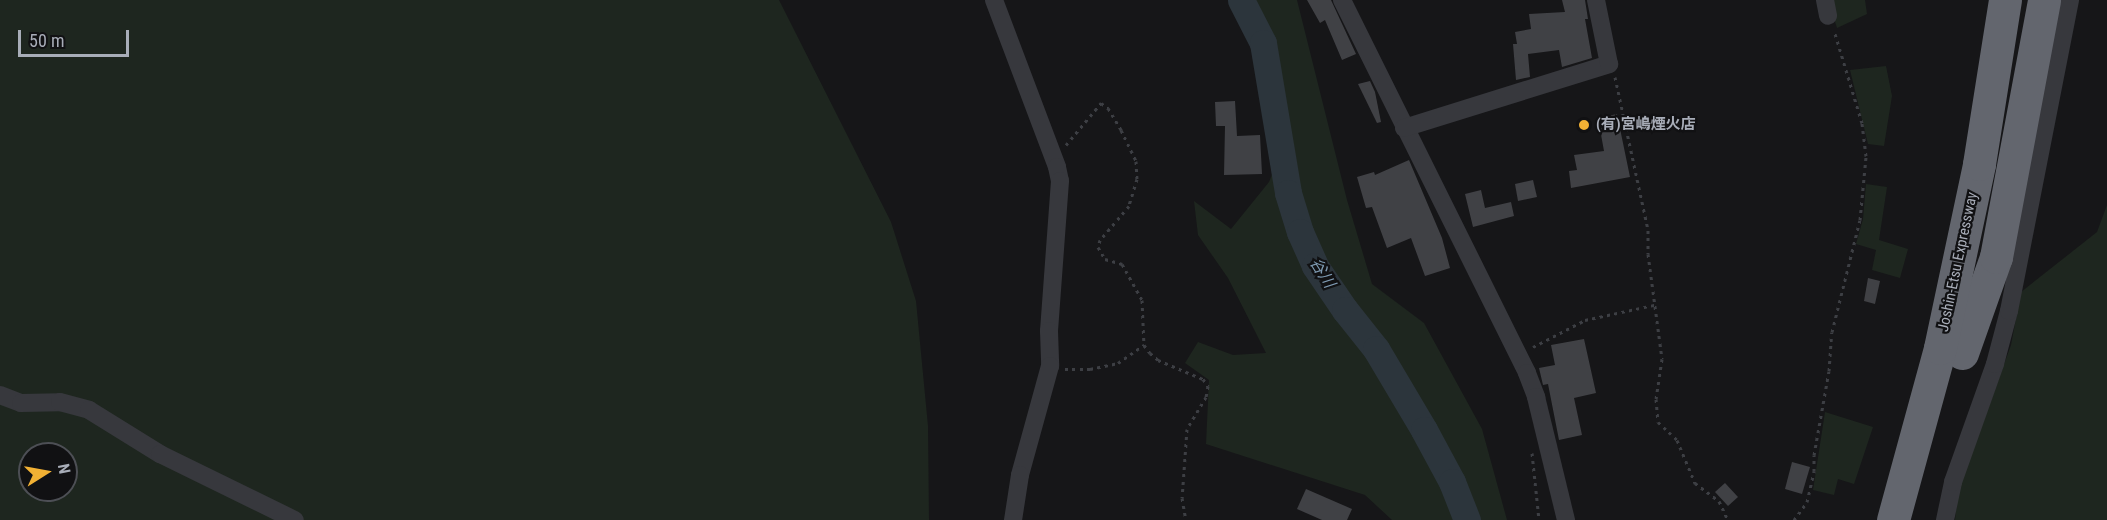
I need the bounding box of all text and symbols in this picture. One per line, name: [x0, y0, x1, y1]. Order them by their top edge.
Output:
scale bar: [21, 18, 132, 56]
text: 50 m: [29, 30, 64, 51]
place label: (有)宮嶋煙火店: [1596, 116, 1696, 134]
marker: (有)宮嶋煙火店: [1577, 118, 1591, 132]
street label: Joshin-Etsu Expressway: [1934, 190, 1982, 334]
water label: 谷川: [1305, 254, 1339, 292]
north arrow: [18, 442, 78, 502]
text: N: [54, 462, 74, 475]

